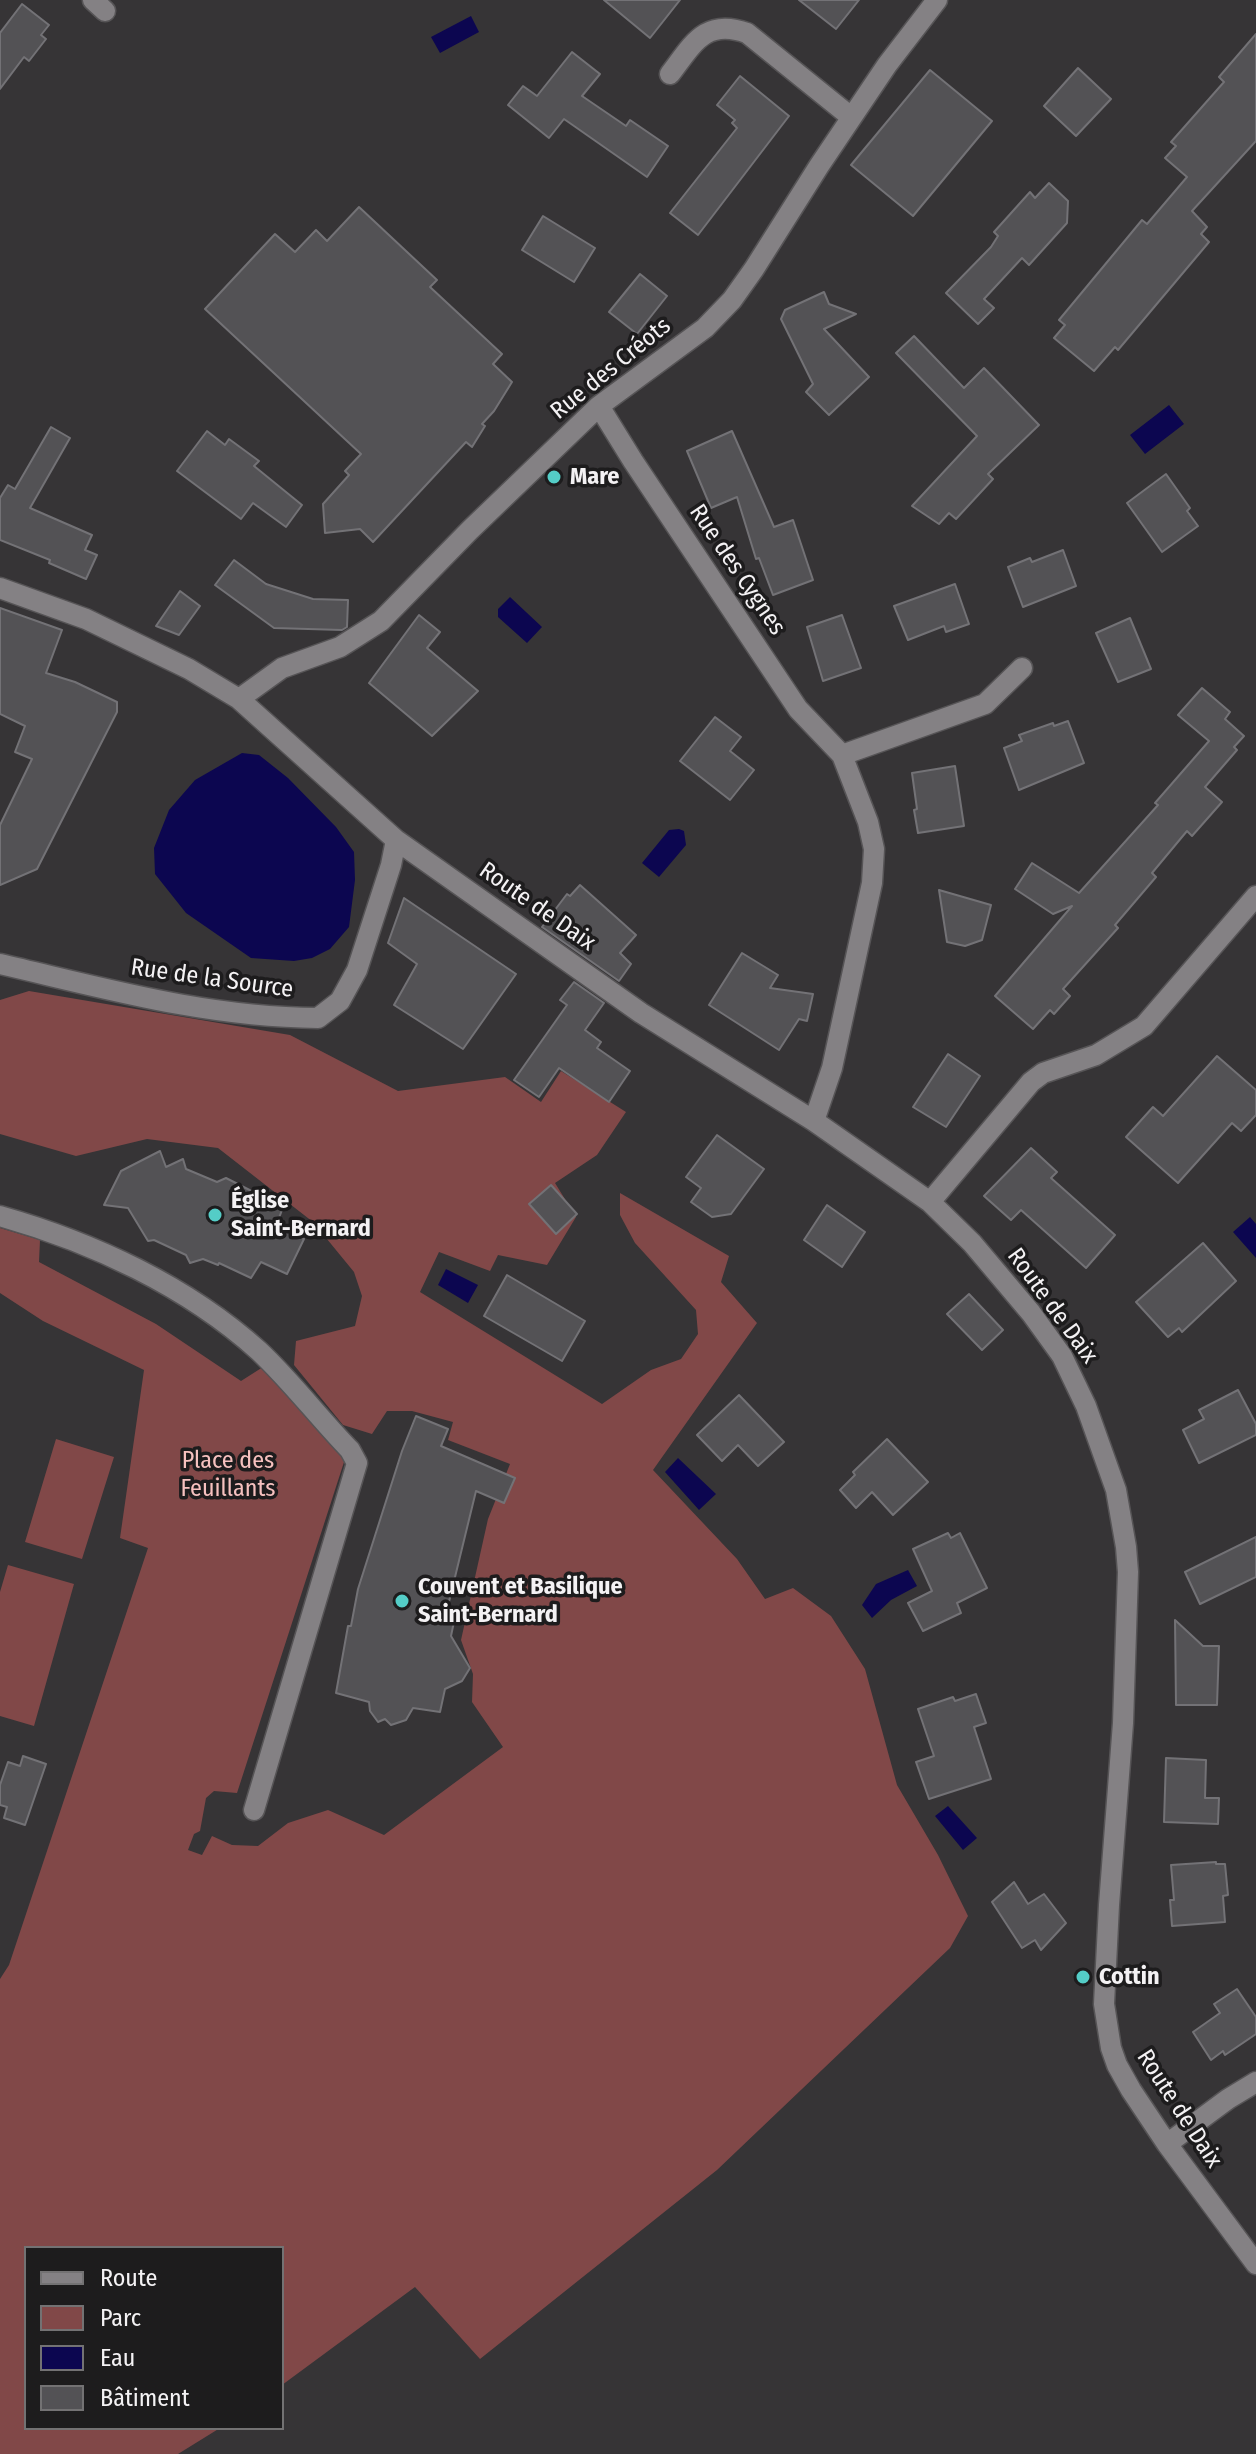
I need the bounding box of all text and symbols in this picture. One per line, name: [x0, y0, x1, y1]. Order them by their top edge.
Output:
street label: Rue des Créots: [545, 312, 677, 426]
place label: Mare: [570, 463, 619, 491]
marker: Mare: [545, 468, 563, 486]
street label: Rue des Cygnes: [683, 499, 791, 641]
street label: Route de Daix: [473, 856, 601, 958]
street label: Rue de la Source: [129, 953, 295, 1005]
place label: Église Saint-Bernard: [231, 1187, 371, 1243]
marker: Église Saint-Bernard: [206, 1206, 224, 1224]
street label: Route de Daix: [1001, 1243, 1103, 1369]
park label: Place des Feuillants: [180, 1447, 276, 1503]
place label: Couvent et Basilique Saint-Bernard: [418, 1573, 623, 1629]
marker: Couvent et Basilique Saint-Bernard: [393, 1592, 411, 1610]
place label: Cottin: [1099, 1963, 1160, 1991]
marker: Cottin: [1074, 1968, 1092, 1986]
street label: Route de Daix: [1130, 2044, 1228, 2174]
legend: [24, 2246, 284, 2430]
text: Route: [100, 2264, 157, 2292]
text: Parc: [100, 2304, 141, 2332]
text: Eau: [100, 2344, 135, 2372]
text: Bâtiment: [100, 2384, 190, 2412]

